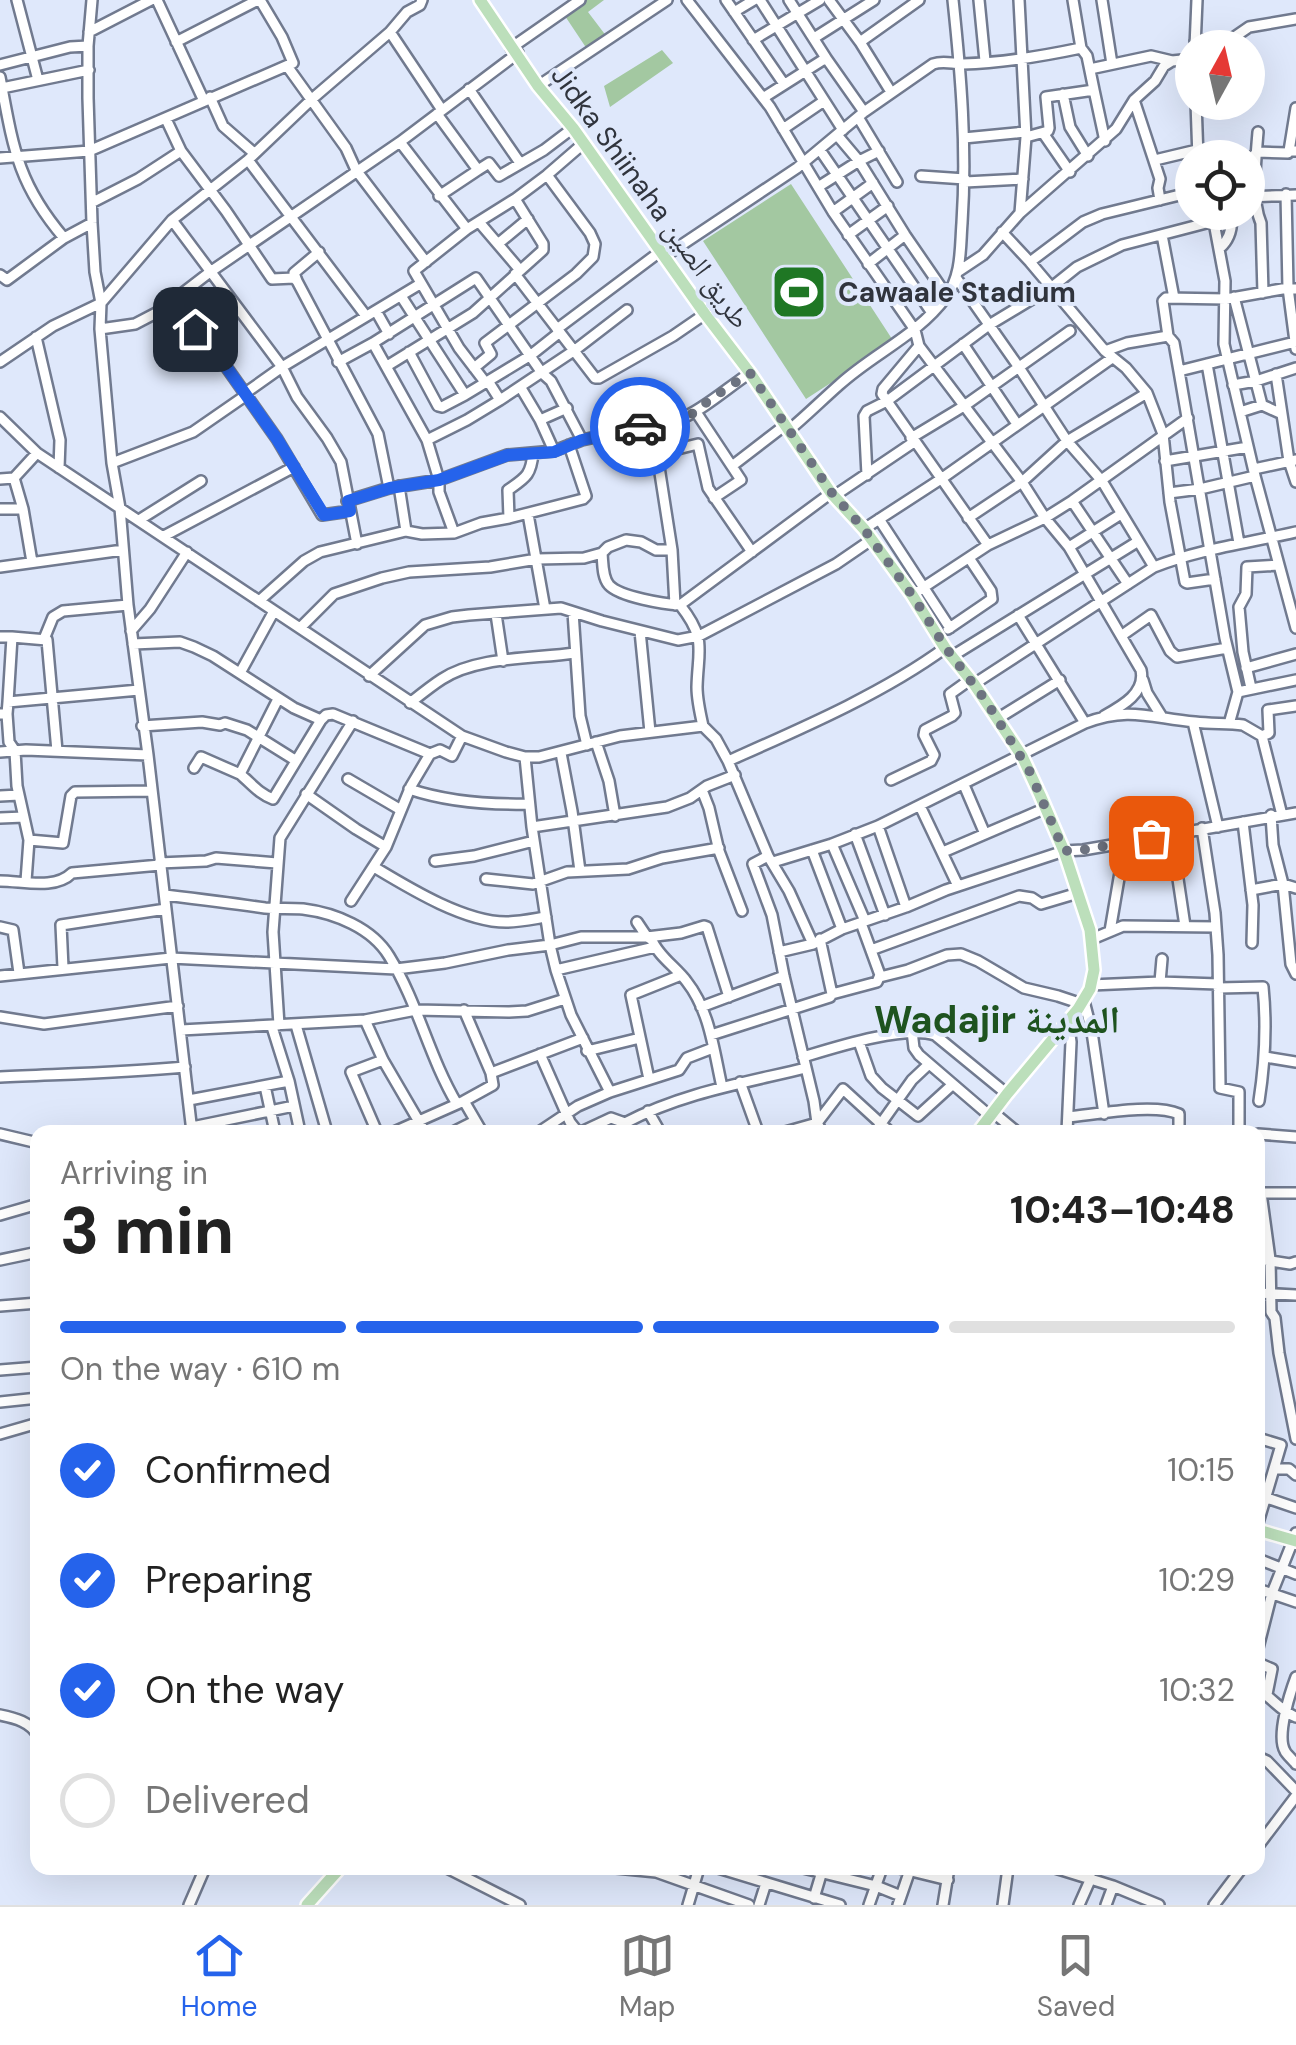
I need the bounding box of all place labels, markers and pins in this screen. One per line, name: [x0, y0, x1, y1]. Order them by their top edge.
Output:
sports icon: Cawaale Stadium: [769, 262, 829, 322]
place label: Cawaale Stadium: [838, 274, 1076, 311]
pin: [153, 287, 238, 372]
pin: [1109, 796, 1194, 881]

